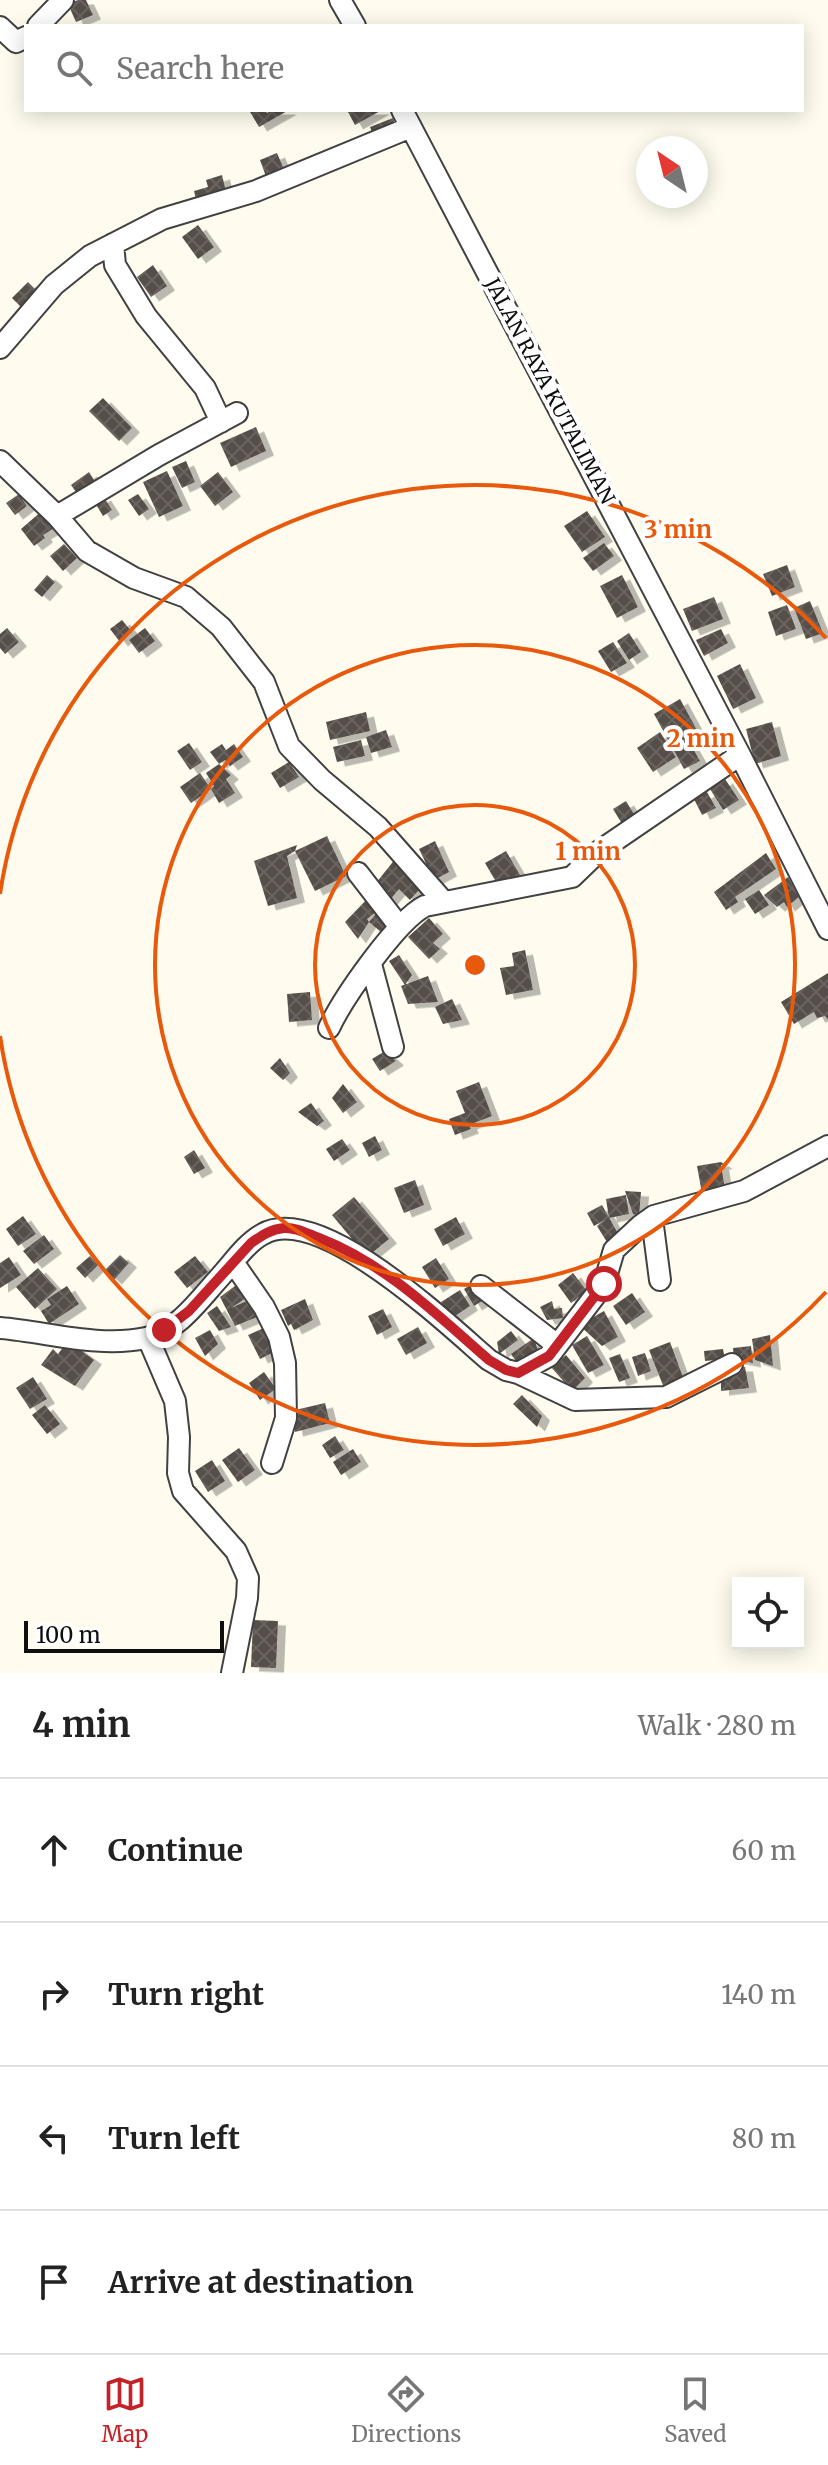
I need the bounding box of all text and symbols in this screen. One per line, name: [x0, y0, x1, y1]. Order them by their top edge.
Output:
search box: [24, 24, 804, 112]
icon: search: [52, 46, 96, 90]
text: Search here: [116, 49, 284, 87]
north arrow: [636, 136, 708, 208]
street label: JALAN RAYA KUTALIMAN: [480, 273, 621, 509]
text: 3 min: [644, 514, 712, 545]
text: 2 min: [667, 723, 735, 754]
text: 1 min: [555, 836, 621, 867]
centre of rings: [461, 951, 489, 979]
route start: [586, 1266, 622, 1302]
route end: [146, 1312, 182, 1348]
map controls: [732, 1577, 804, 1649]
button: locate: [732, 1577, 804, 1649]
scale bar: [24, 1617, 224, 1653]
text: 100 m: [36, 1621, 101, 1649]
text: 4 min: [32, 1704, 130, 1746]
text: Walk · 280 m: [638, 1709, 796, 1742]
icon: ahead: [32, 1828, 76, 1872]
text: Continue: [108, 1831, 243, 1869]
text: 60 m: [732, 1834, 796, 1867]
icon: right: [32, 1972, 76, 2016]
text: Turn right: [108, 1975, 264, 2013]
text: 140 m: [721, 1978, 796, 2011]
icon: left: [32, 2116, 76, 2160]
text: Turn left: [108, 2119, 240, 2157]
text: 80 m: [732, 2122, 796, 2155]
icon: arrive: [32, 2260, 76, 2304]
text: Arrive at destination: [108, 2263, 414, 2301]
tab: Map: [101, 2372, 148, 2448]
tab: Directions: [351, 2372, 461, 2448]
tab: Saved: [664, 2372, 727, 2448]

